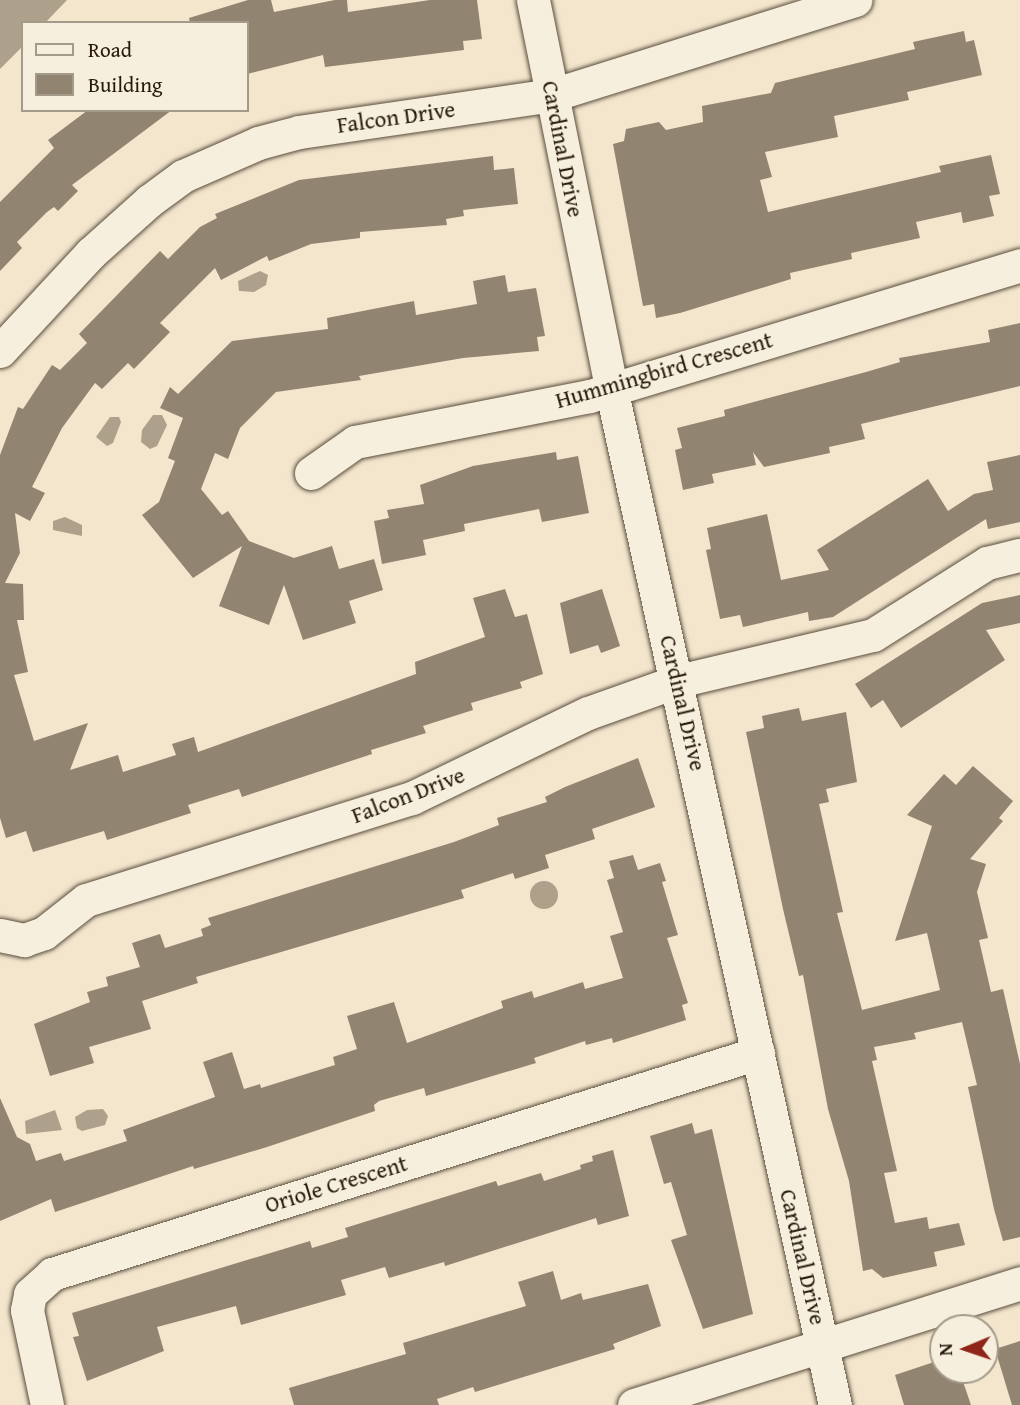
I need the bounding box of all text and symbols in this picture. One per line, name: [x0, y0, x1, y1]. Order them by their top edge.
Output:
legend: [21, 21, 248, 112]
text: Road: [88, 34, 132, 65]
text: Building: [88, 69, 162, 100]
street label: Cardinal Drive: [536, 79, 590, 219]
street label: Falcon Drive: [335, 95, 457, 139]
street label: Hummingbird Crescent: [552, 326, 776, 414]
street label: Cardinal Drive: [654, 633, 712, 773]
street label: Falcon Drive: [347, 761, 469, 829]
street label: Oriole Crescent: [261, 1149, 411, 1219]
street label: Cardinal Drive: [774, 1187, 832, 1327]
north arrow: [929, 1314, 999, 1384]
text: N: [931, 1343, 959, 1357]

